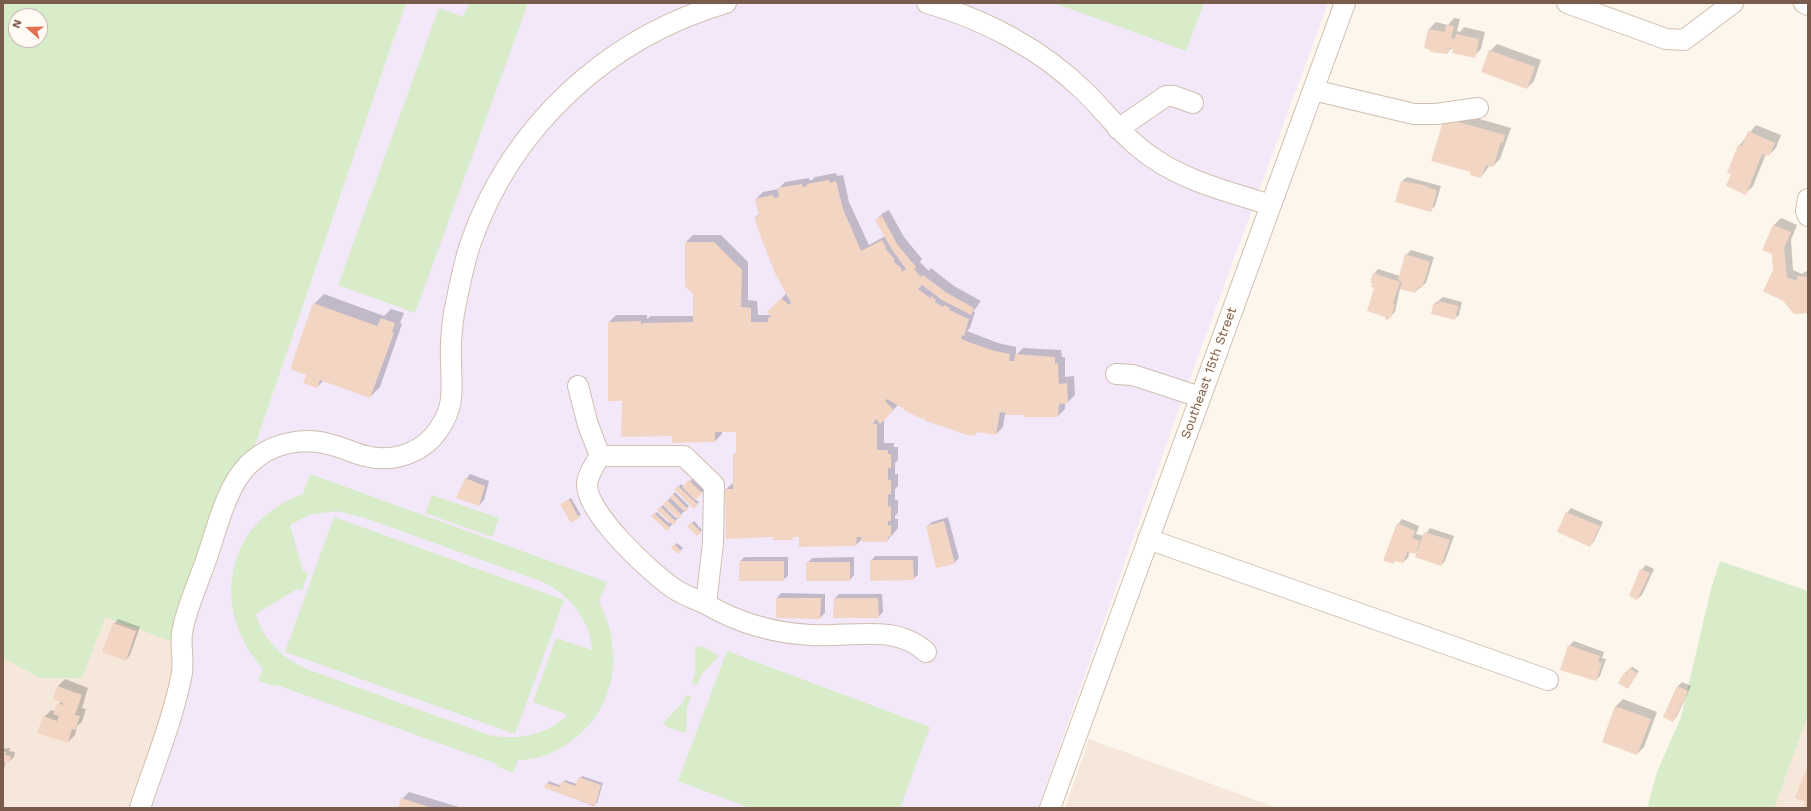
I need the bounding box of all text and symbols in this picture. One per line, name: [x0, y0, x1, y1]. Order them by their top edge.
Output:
north arrow: [8, 8, 48, 48]
text: N: [10, 18, 25, 30]
street label: Southeast 15th Street: [1178, 305, 1240, 441]

